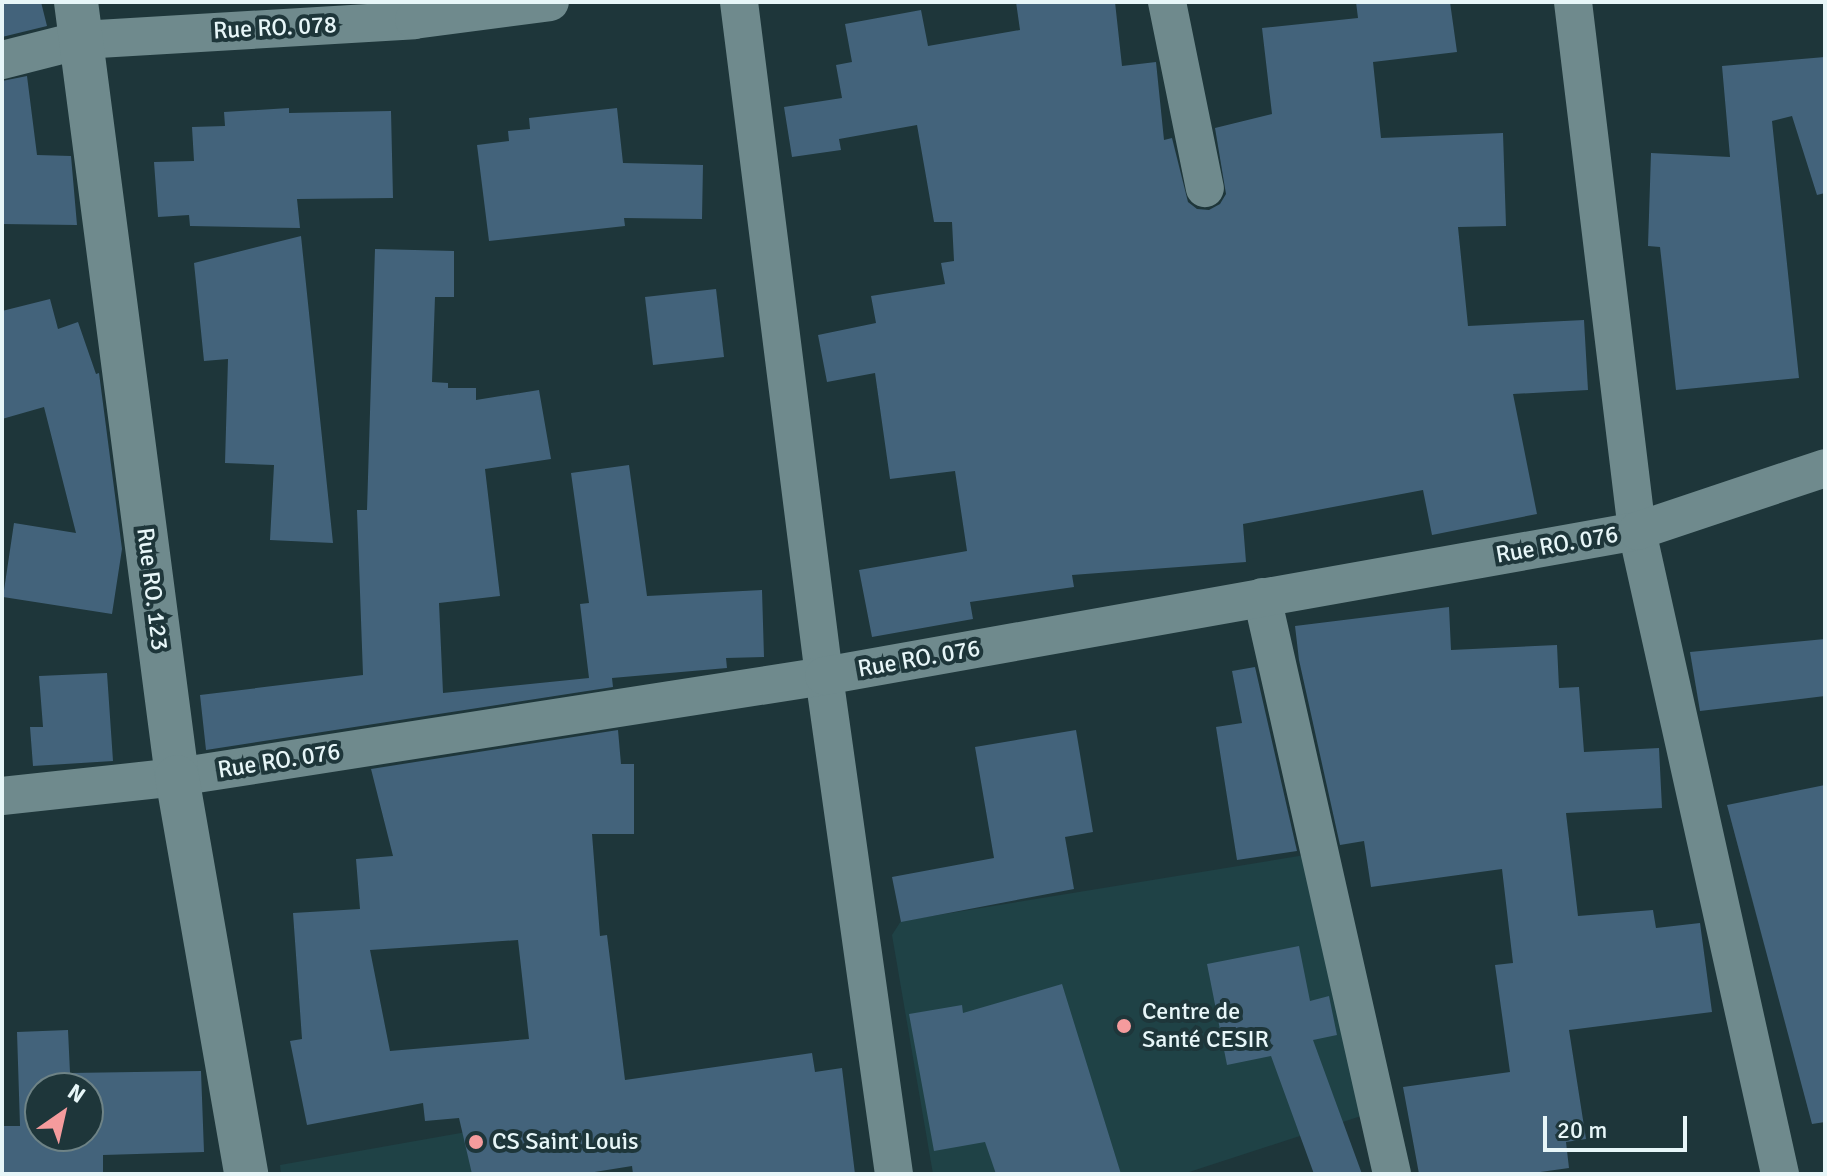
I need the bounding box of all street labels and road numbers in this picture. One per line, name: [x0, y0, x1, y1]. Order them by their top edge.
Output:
street label: Rue RO. 078: [212, 10, 338, 46]
street label: Rue RO. 076: [1494, 520, 1620, 570]
street label: Rue RO. 123: [130, 526, 174, 652]
street label: Rue RO. 076: [856, 634, 982, 684]
street label: Rue RO. 076: [216, 737, 342, 785]

